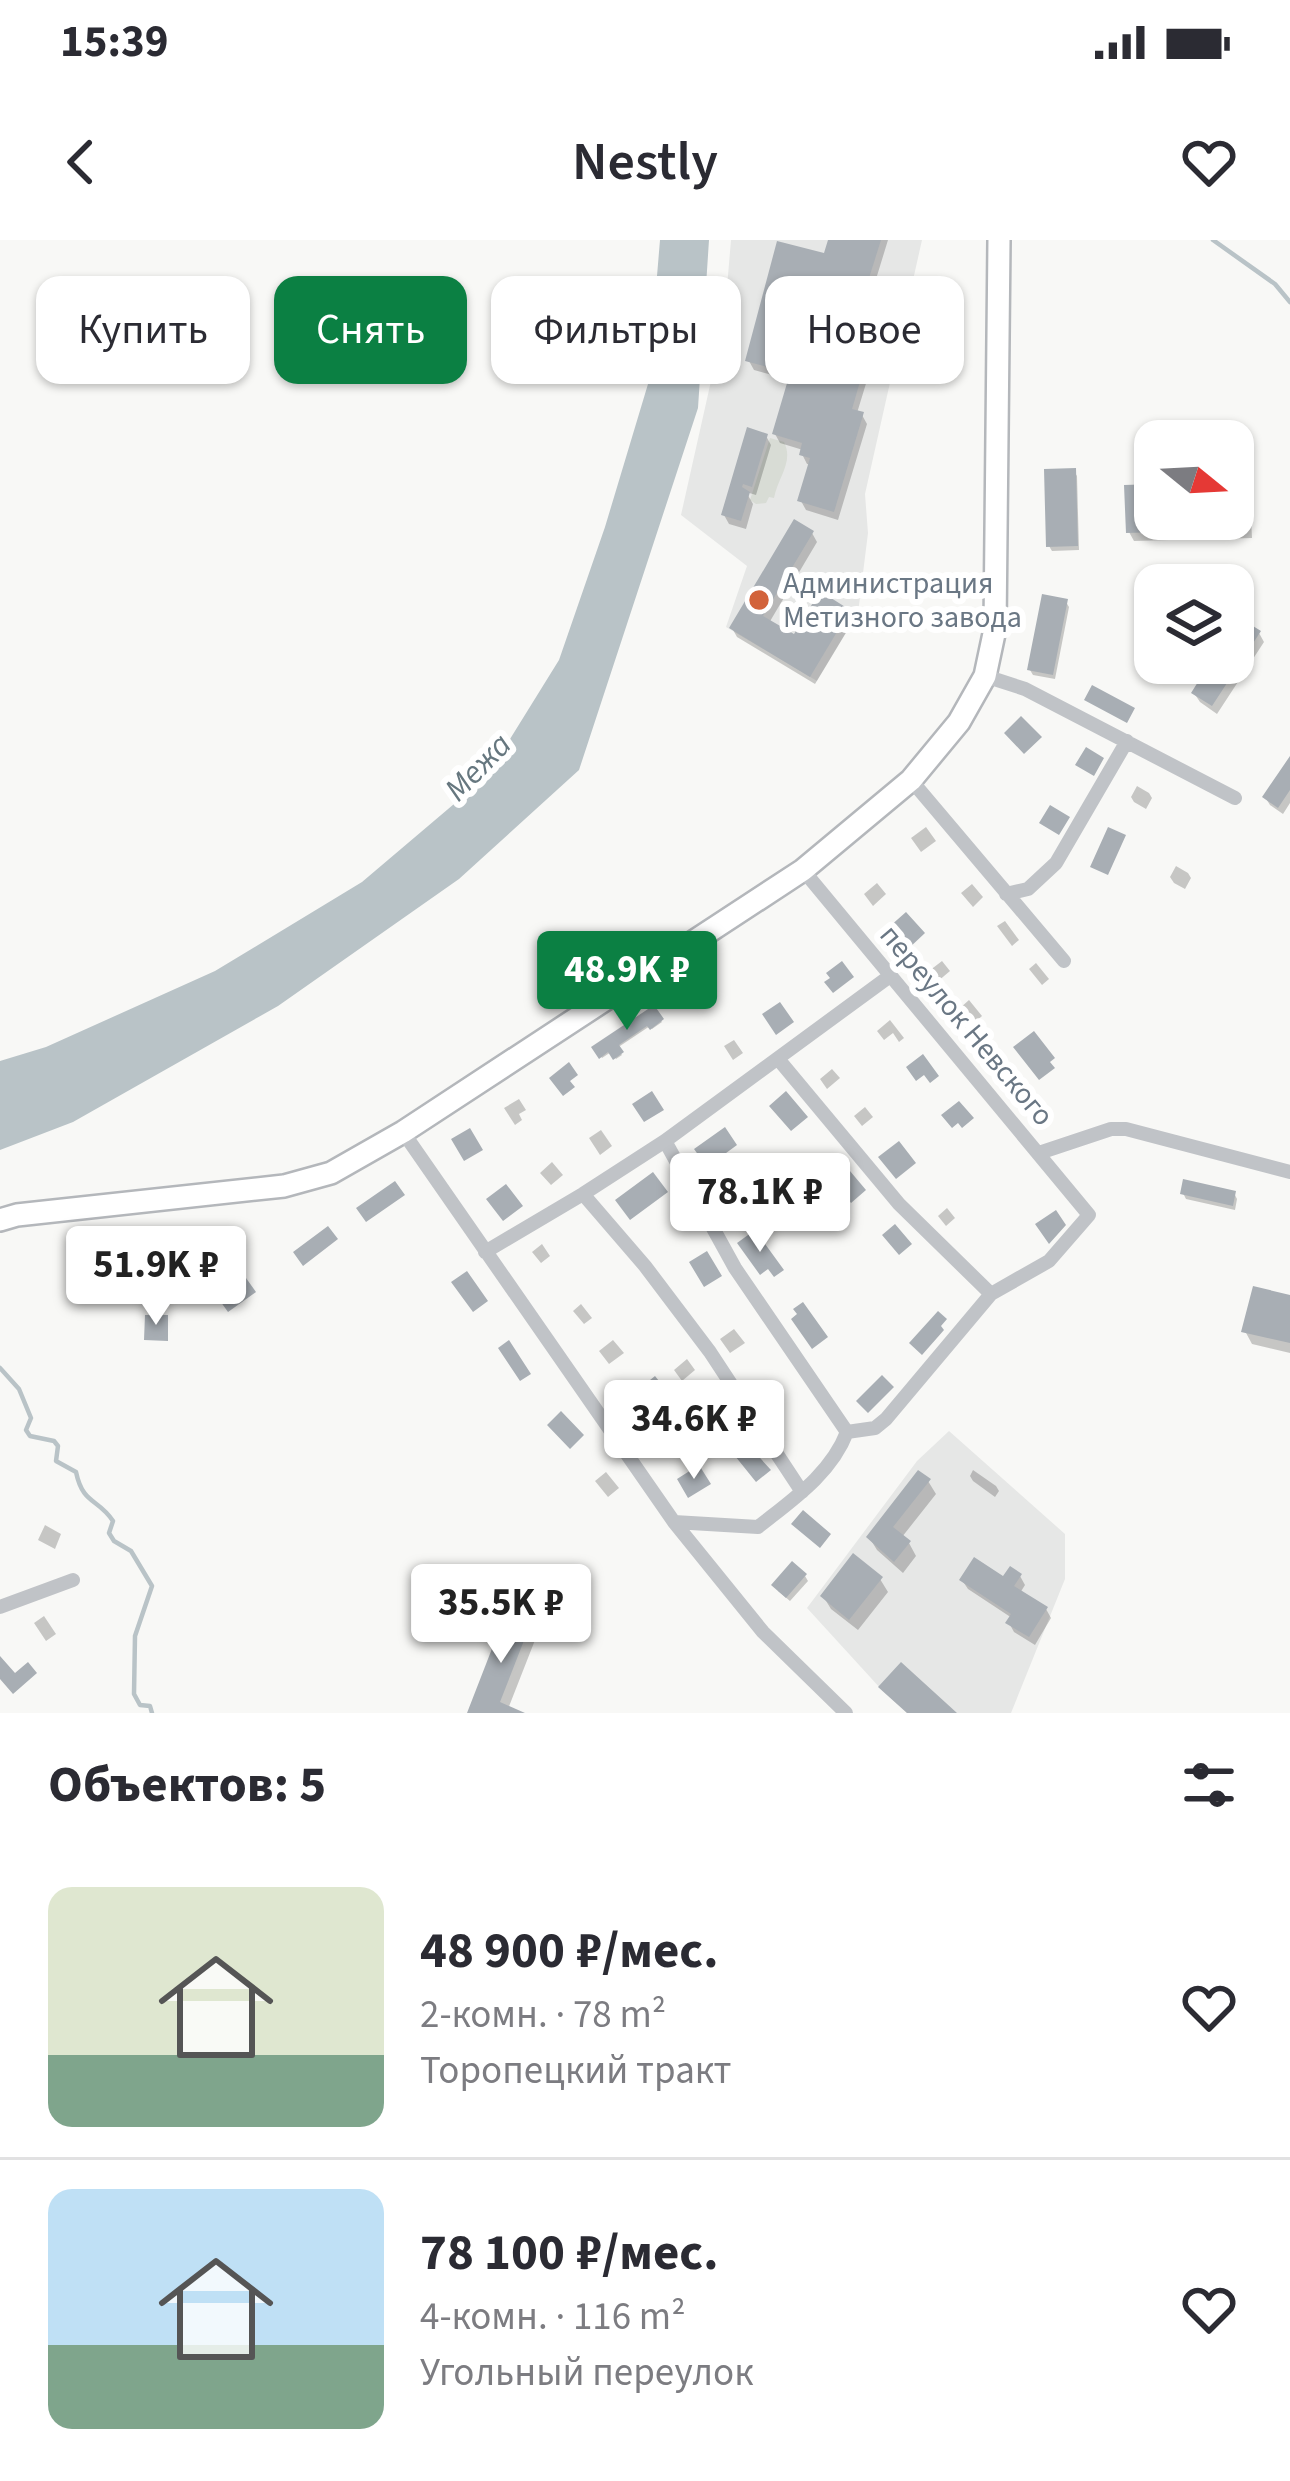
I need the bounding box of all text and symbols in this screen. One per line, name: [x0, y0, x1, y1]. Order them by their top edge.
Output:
text: 15:39: [60, 10, 169, 74]
text: Nestly: [572, 124, 718, 201]
icon: back: [48, 129, 114, 195]
icon: heart: [1176, 129, 1242, 195]
chip: Купить: [36, 276, 250, 384]
chip: Снять: [274, 276, 467, 384]
chip: Фильтры: [491, 276, 741, 384]
chip: Новое: [765, 276, 964, 384]
north arrow: [1134, 420, 1254, 540]
map controls: [1134, 420, 1254, 684]
place label: Администрация Метизного завода: [783, 562, 1022, 639]
button: layers: [1134, 564, 1254, 684]
marker: Администрация Метизного завода: [746, 587, 772, 613]
water label: Межа: [434, 722, 522, 812]
street label: переулок Невского: [869, 915, 1064, 1135]
pin: 48.9K ₽: [516, 931, 738, 1033]
text: 48.9K ₽: [564, 942, 690, 998]
pin: 78.1K ₽: [649, 1153, 871, 1255]
text: 78.1K ₽: [697, 1164, 823, 1220]
pin: 51.9K ₽: [45, 1226, 267, 1328]
text: 51.9K ₽: [93, 1237, 219, 1293]
pin: 34.6K ₽: [583, 1380, 805, 1482]
text: 34.6K ₽: [631, 1391, 757, 1447]
pin: 35.5K ₽: [390, 1564, 612, 1666]
text: 35.5K ₽: [438, 1575, 564, 1631]
text: Объектов: 5: [48, 1749, 326, 1821]
icon: filters: [1176, 1752, 1242, 1818]
text: 48 900 ₽/мес.: [420, 1915, 718, 1987]
icon: home: [144, 1935, 288, 2079]
icon: heart: [1176, 1974, 1242, 2040]
text: 2-комн. · 78 m²: [420, 1987, 666, 2043]
text: Торопецкий тракт: [420, 2043, 731, 2099]
text: 78 100 ₽/мес.: [420, 2217, 718, 2289]
icon: home: [144, 2237, 288, 2381]
icon: heart: [1176, 2276, 1242, 2342]
text: 4-комн. · 116 m²: [420, 2289, 686, 2345]
text: Угольный переулок: [420, 2345, 753, 2401]

